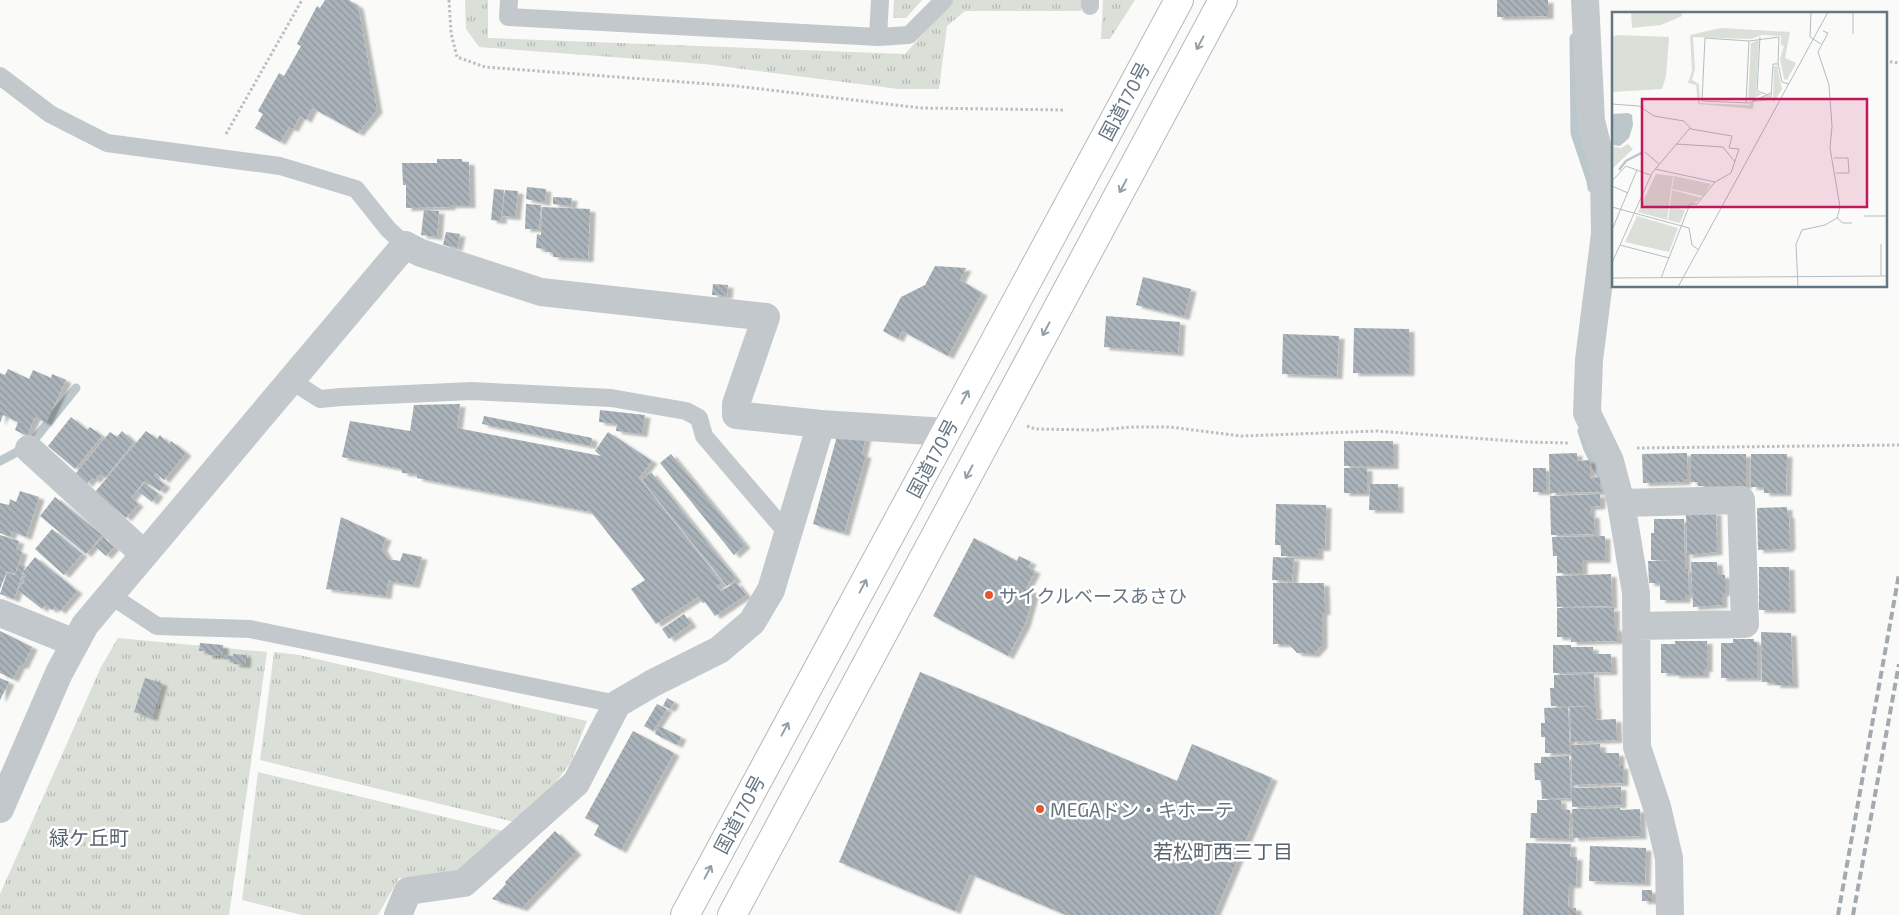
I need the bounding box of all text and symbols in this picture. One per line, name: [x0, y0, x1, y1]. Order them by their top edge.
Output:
inset map: [1612, 12, 1886, 288]
one-way arrow: [1195, 35, 1204, 50]
street label: 国道170号: [1094, 58, 1154, 144]
one-way arrow: [1118, 178, 1127, 193]
one-way arrow: [1041, 321, 1050, 336]
one-way arrow: [961, 390, 970, 405]
street label: 国道170号: [902, 415, 962, 501]
one-way arrow: [964, 465, 974, 480]
one-way arrow: [858, 579, 868, 594]
place label: サイクルベースあさひ: [999, 584, 1187, 607]
marker: サイクルベースあさひ: [983, 589, 995, 601]
one-way arrow: [781, 722, 790, 737]
street label: 国道170号: [709, 771, 769, 857]
place label: MEGAドン・キホーテ: [1050, 798, 1234, 821]
marker: MEGAドン・キホーテ: [1034, 803, 1046, 815]
district label: 緑ケ丘町: [49, 825, 129, 849]
district label: 若松町西三丁目: [1153, 839, 1293, 863]
one-way arrow: [704, 865, 713, 880]

